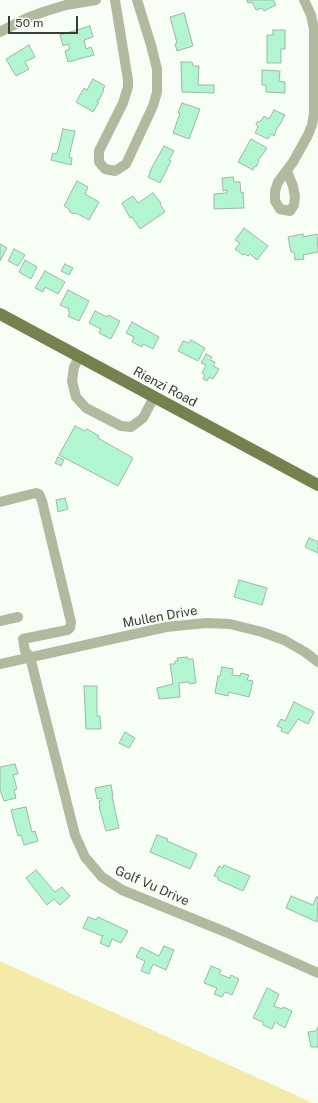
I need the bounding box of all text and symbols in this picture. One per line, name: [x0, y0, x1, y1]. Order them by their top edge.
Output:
scale bar: [10, 8, 80, 34]
text: 50 m: [15, 16, 43, 30]
street label: Rienzi Road: [130, 364, 200, 410]
street label: Mullen Drive: [121, 603, 199, 631]
street label: Golf Vu Drive: [113, 863, 191, 909]

